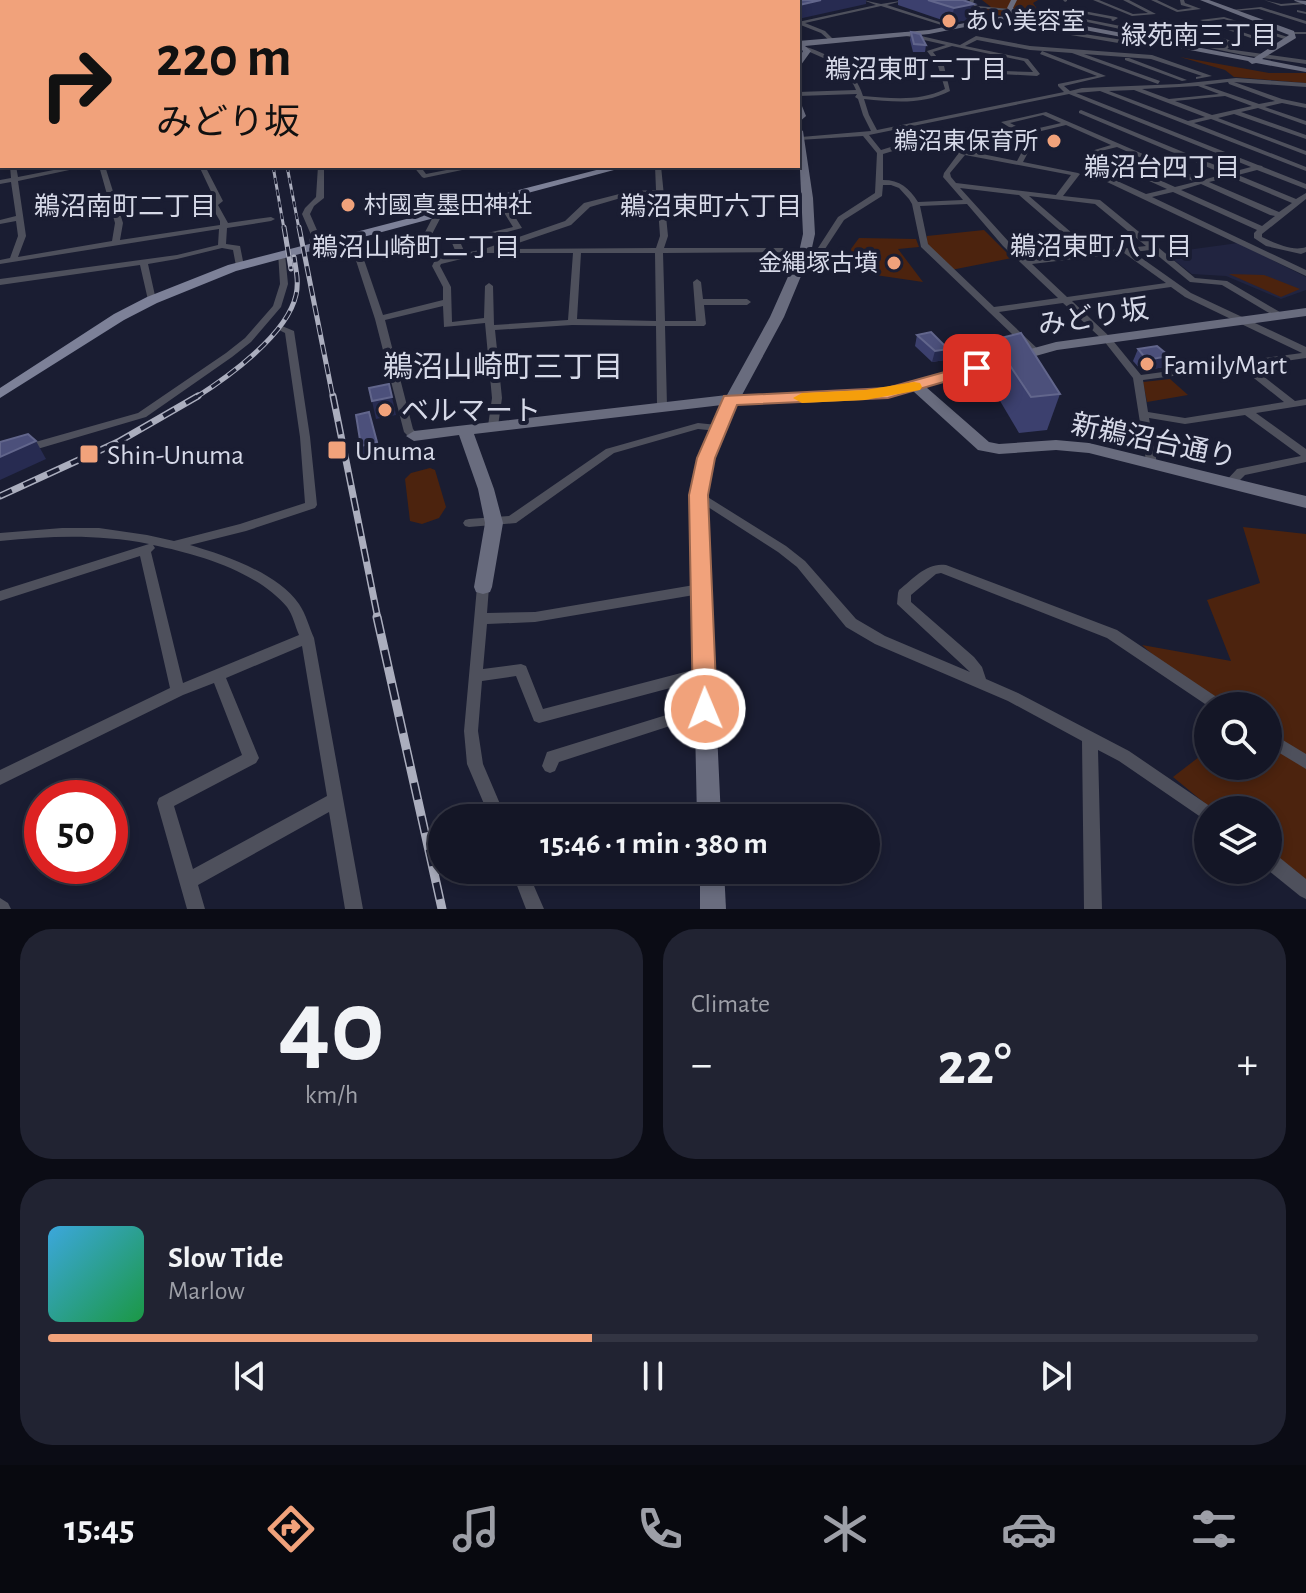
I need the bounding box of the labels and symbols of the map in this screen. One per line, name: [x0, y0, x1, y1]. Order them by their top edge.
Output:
place label: あい美容室: [965, 8, 1085, 34]
marker: あい美容室: [940, 12, 958, 30]
district label: 緑苑南三丁目: [1121, 22, 1277, 49]
district label: 鵜沼東町二丁目: [825, 56, 1007, 83]
place label: 鵜沼東保育所: [894, 128, 1038, 154]
marker: 鵜沼東保育所: [1045, 132, 1063, 150]
district label: 鵜沼台四丁目: [1084, 154, 1240, 181]
place label: 村國真墨田神社: [364, 192, 532, 218]
district label: 鵜沼南町二丁目: [34, 193, 216, 220]
district label: 鵜沼東町六丁目: [620, 193, 802, 220]
marker: 村國真墨田神社: [339, 196, 357, 214]
district label: 鵜沼東町八丁目: [1010, 233, 1192, 260]
district label: 鵜沼山崎町二丁目: [312, 234, 520, 261]
place label: 金縄塚古墳: [758, 250, 878, 276]
marker: 金縄塚古墳: [885, 254, 903, 272]
street label: みどり坂: [1035, 293, 1151, 341]
pin: [943, 334, 1011, 402]
district label: 鵜沼山崎町三丁目: [383, 351, 623, 383]
place label: FamilyMart: [1163, 352, 1287, 380]
marker: FamilyMart: [1138, 355, 1156, 373]
place label: ベルマート: [401, 398, 541, 426]
marker: ベルマート: [376, 401, 394, 419]
street label: 新鵜沼台通り: [1069, 409, 1239, 473]
place label: Unuma: [355, 438, 436, 466]
marker: Unuma: [326, 439, 348, 461]
place label: Shin-Unuma: [107, 442, 244, 470]
marker: Shin-Unuma: [78, 443, 100, 465]
position arrow: [663, 667, 747, 751]
speed limit sign: 50: [24, 780, 128, 884]

